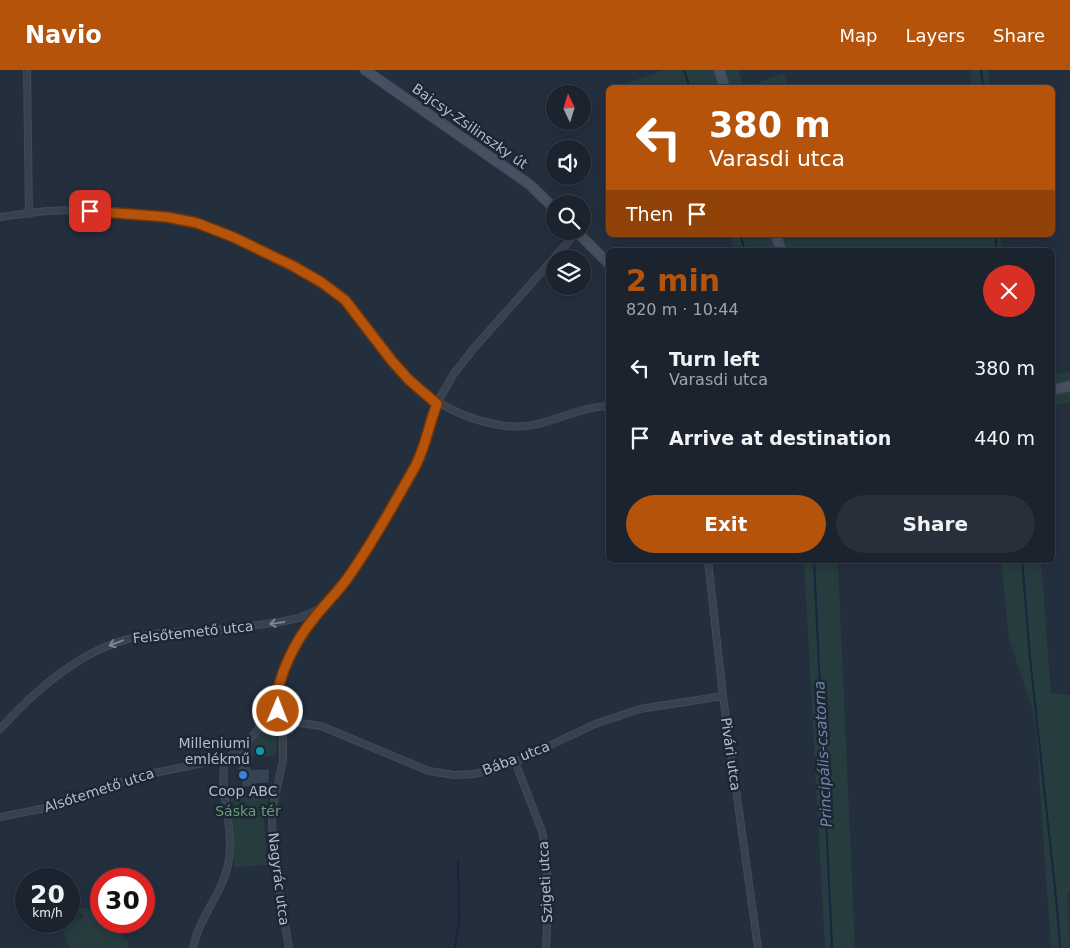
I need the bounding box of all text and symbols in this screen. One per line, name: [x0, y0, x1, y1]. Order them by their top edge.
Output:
text: Navio: [25, 21, 102, 49]
text: Map: [839, 25, 877, 46]
text: Layers: [905, 25, 965, 46]
text: Share: [993, 25, 1045, 46]
street label: Bajcsy-Zsilinszky út: [409, 80, 531, 172]
north arrow: [546, 85, 591, 130]
map controls: [546, 85, 591, 295]
icon: left: [626, 105, 691, 170]
text: 380 m: [709, 105, 831, 145]
button: sound: [546, 140, 591, 185]
text: Varasdi utca: [709, 146, 845, 171]
pin: [69, 190, 111, 232]
button: search: [546, 195, 591, 240]
icon: arrive: [76, 197, 104, 225]
icon: arrive: [683, 200, 711, 228]
text: Then: [626, 203, 673, 225]
button: layers: [546, 250, 591, 295]
text: 2 min: [626, 263, 720, 298]
button: close: [983, 265, 1035, 317]
text: 820 m · 10:44: [626, 300, 739, 319]
text: Turn left: [669, 348, 760, 370]
icon: left: [626, 354, 654, 382]
text: 380 m: [974, 357, 1035, 379]
text: Varasdi utca: [669, 370, 768, 389]
icon: arrive: [626, 424, 654, 452]
text: Arrive at destination: [669, 427, 891, 449]
text: 440 m: [974, 427, 1035, 449]
button: Exit: [626, 495, 826, 553]
button: Share: [836, 495, 1035, 553]
street label: Felsőtemető utca: [132, 618, 254, 646]
one-way arrow: [269, 618, 285, 628]
one-way arrow: [109, 639, 125, 648]
water label: Principális-csatorna: [810, 680, 836, 828]
position arrow: [251, 684, 303, 736]
street label: Pivári utca: [718, 716, 744, 792]
place label: Milleniumi emlékmű: [178, 735, 250, 767]
street label: Bába utca: [480, 738, 552, 778]
marker: Milleniumi emlékmű: [254, 745, 266, 757]
street label: Alsótemető utca: [42, 765, 156, 815]
marker: Coop ABC: [237, 769, 249, 781]
place label: Coop ABC: [209, 783, 278, 799]
park label: Sáska tér: [215, 803, 281, 819]
street label: Nagyrác utca: [265, 832, 293, 926]
street label: Szigeti utca: [535, 841, 555, 923]
speed limit sign: 30: [90, 868, 155, 933]
text: 20: [30, 880, 65, 909]
text: km/h: [32, 906, 63, 920]

